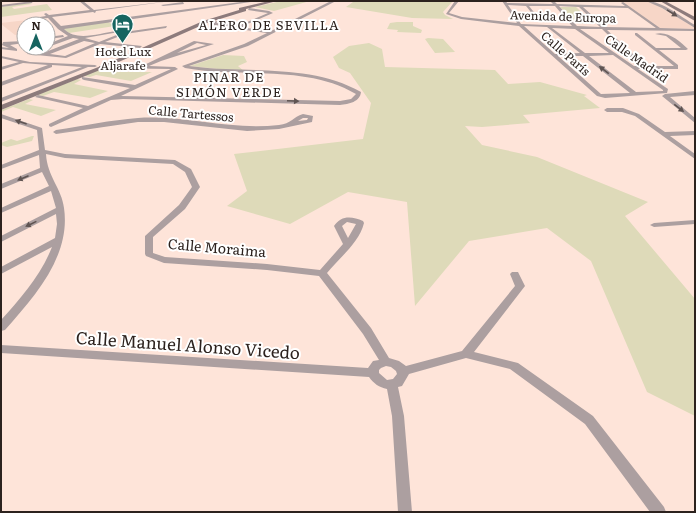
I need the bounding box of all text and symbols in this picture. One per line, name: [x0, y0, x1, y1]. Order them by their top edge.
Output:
street label: Avenida de Europa: [510, 5, 617, 27]
one-way arrow: [667, 9, 677, 17]
hotel icon: Hotel Lux Aljarafe: [110, 11, 136, 44]
district label: ALERO DE SEVILLA: [198, 15, 340, 34]
north arrow: [16, 16, 56, 56]
text: N: [31, 17, 41, 33]
street label: Calle París: [537, 27, 595, 80]
street label: Calle Madrid: [602, 29, 673, 87]
place label: Hotel Lux Aljarafe: [95, 42, 151, 74]
one-way arrow: [599, 65, 610, 74]
district label: PINAR DE SIMÓN VERDE: [176, 67, 282, 101]
one-way arrow: [287, 98, 299, 105]
street label: Calle Tartessos: [148, 100, 235, 126]
one-way arrow: [673, 104, 684, 112]
one-way arrow: [14, 119, 26, 125]
one-way arrow: [17, 175, 28, 181]
one-way arrow: [25, 221, 37, 227]
street label: Calle Moraima: [167, 233, 267, 261]
street label: Calle Manuel Alonso Vicedo: [75, 324, 301, 364]

